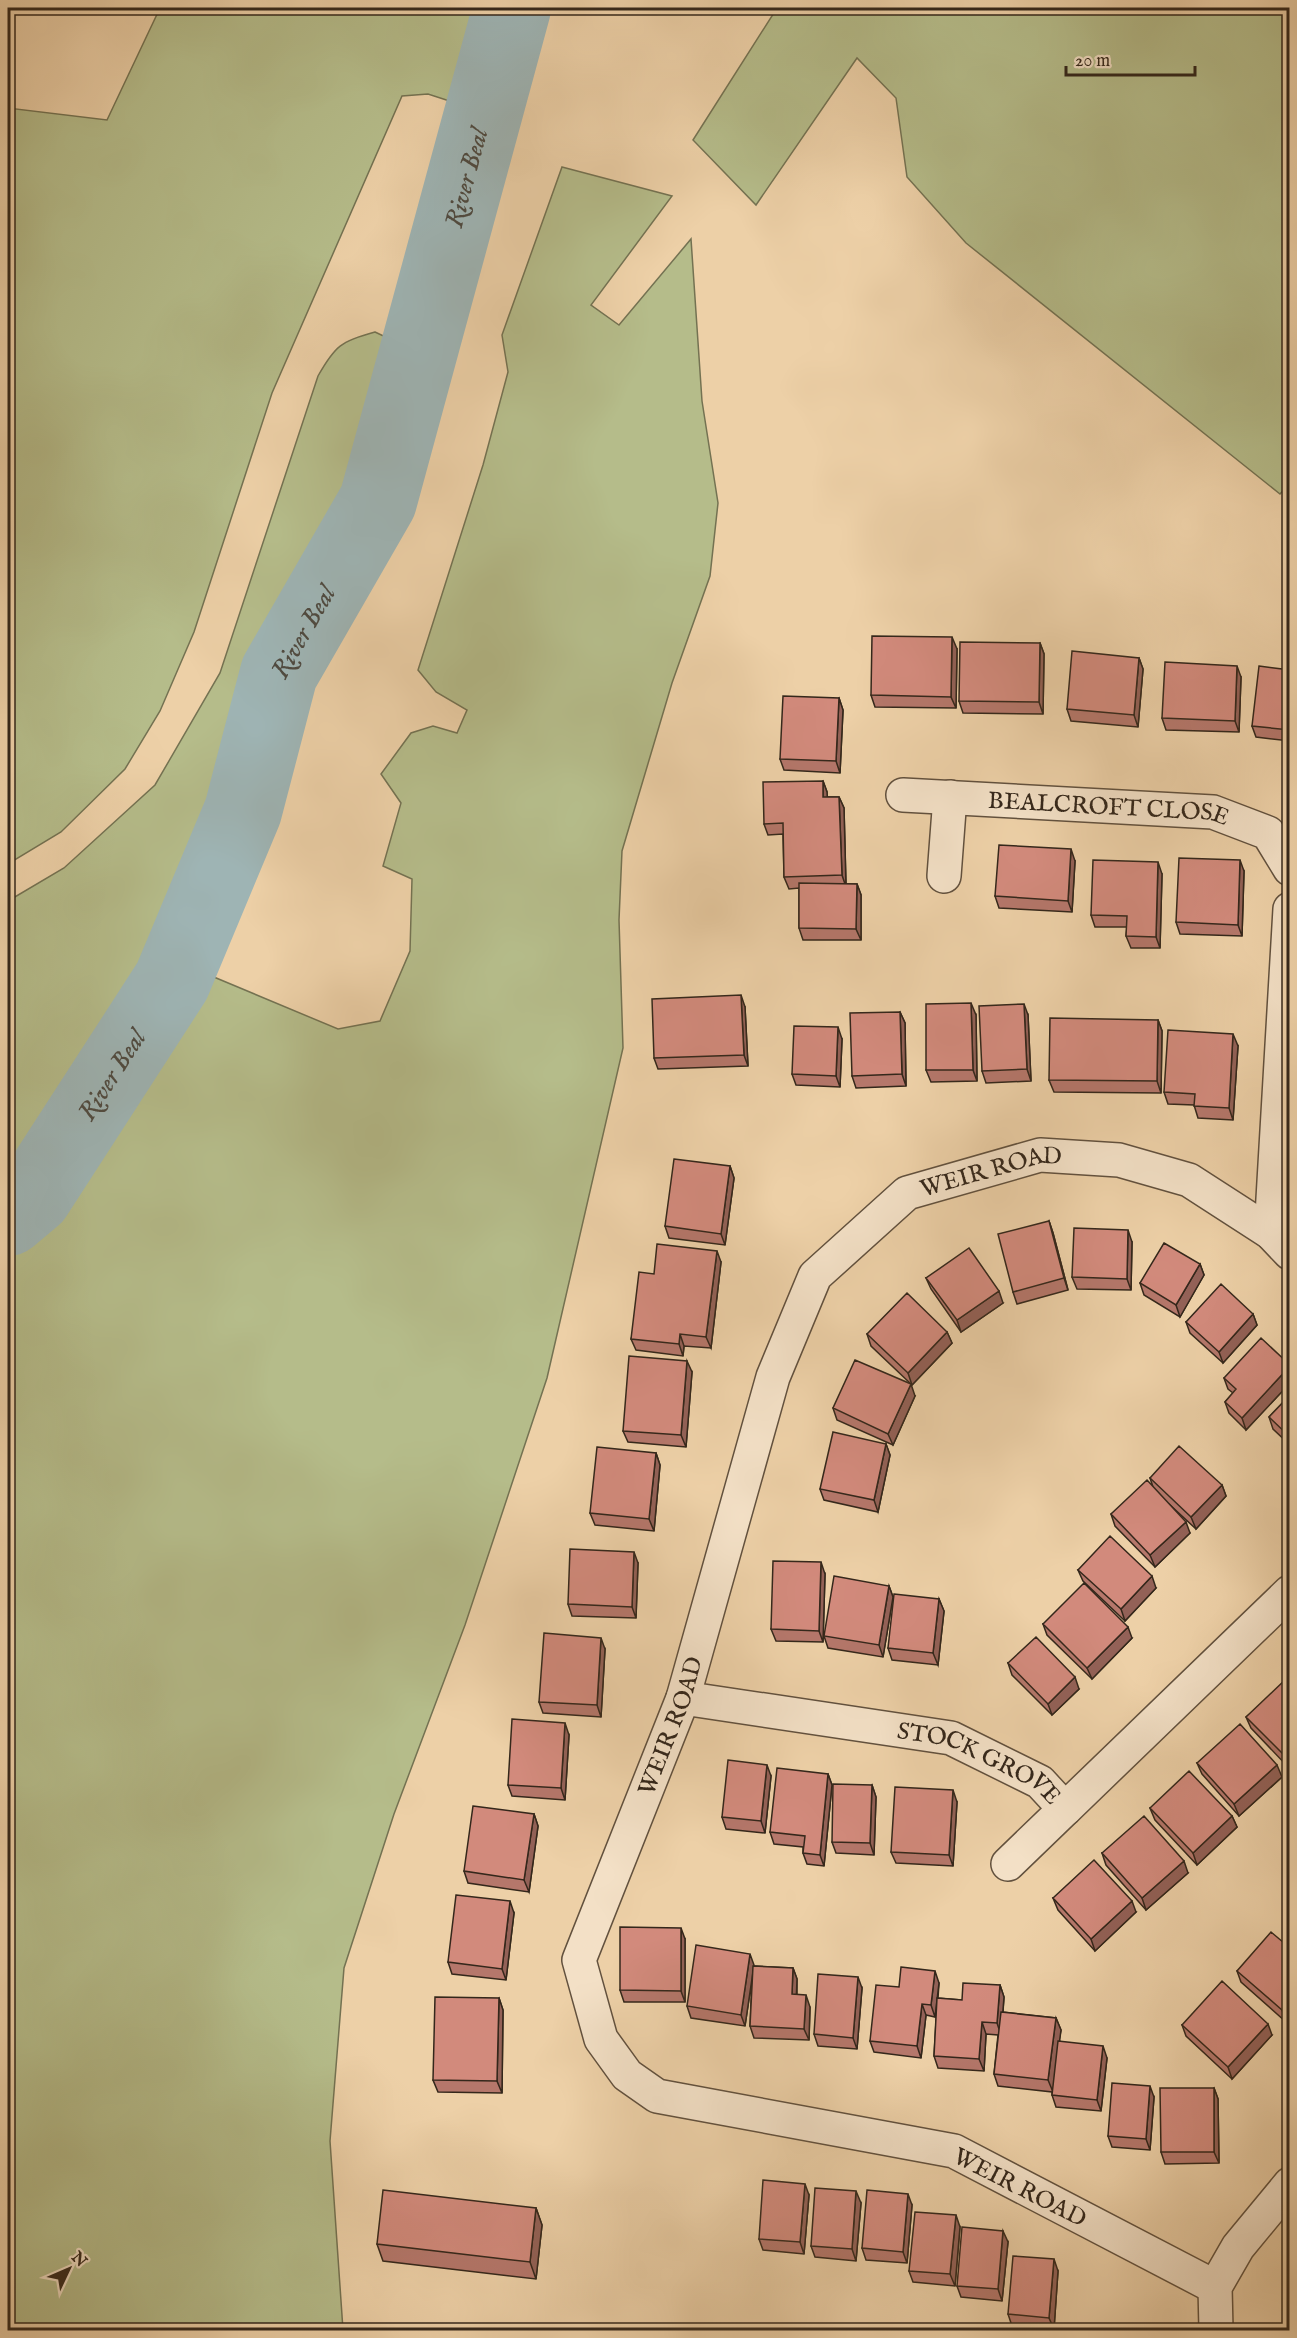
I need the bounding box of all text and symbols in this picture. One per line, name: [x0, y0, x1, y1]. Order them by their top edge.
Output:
scale bar: [1066, 39, 1195, 77]
text: 20 m: [1075, 50, 1110, 73]
water label: River Beal: [438, 123, 497, 232]
water label: River Beal: [264, 578, 345, 685]
street label: BEALCROFT CLOSE: [987, 786, 1233, 834]
water label: River Beal: [71, 1022, 155, 1127]
street label: WEIR ROAD: [917, 1141, 1063, 1205]
street label: WEIR ROAD: [632, 1653, 711, 1800]
street label: STOCK GROVE: [895, 1716, 1067, 1812]
street label: WEIR ROAD: [947, 2141, 1091, 2235]
north arrow: [39, 2239, 99, 2299]
text: N: [66, 2247, 90, 2272]

